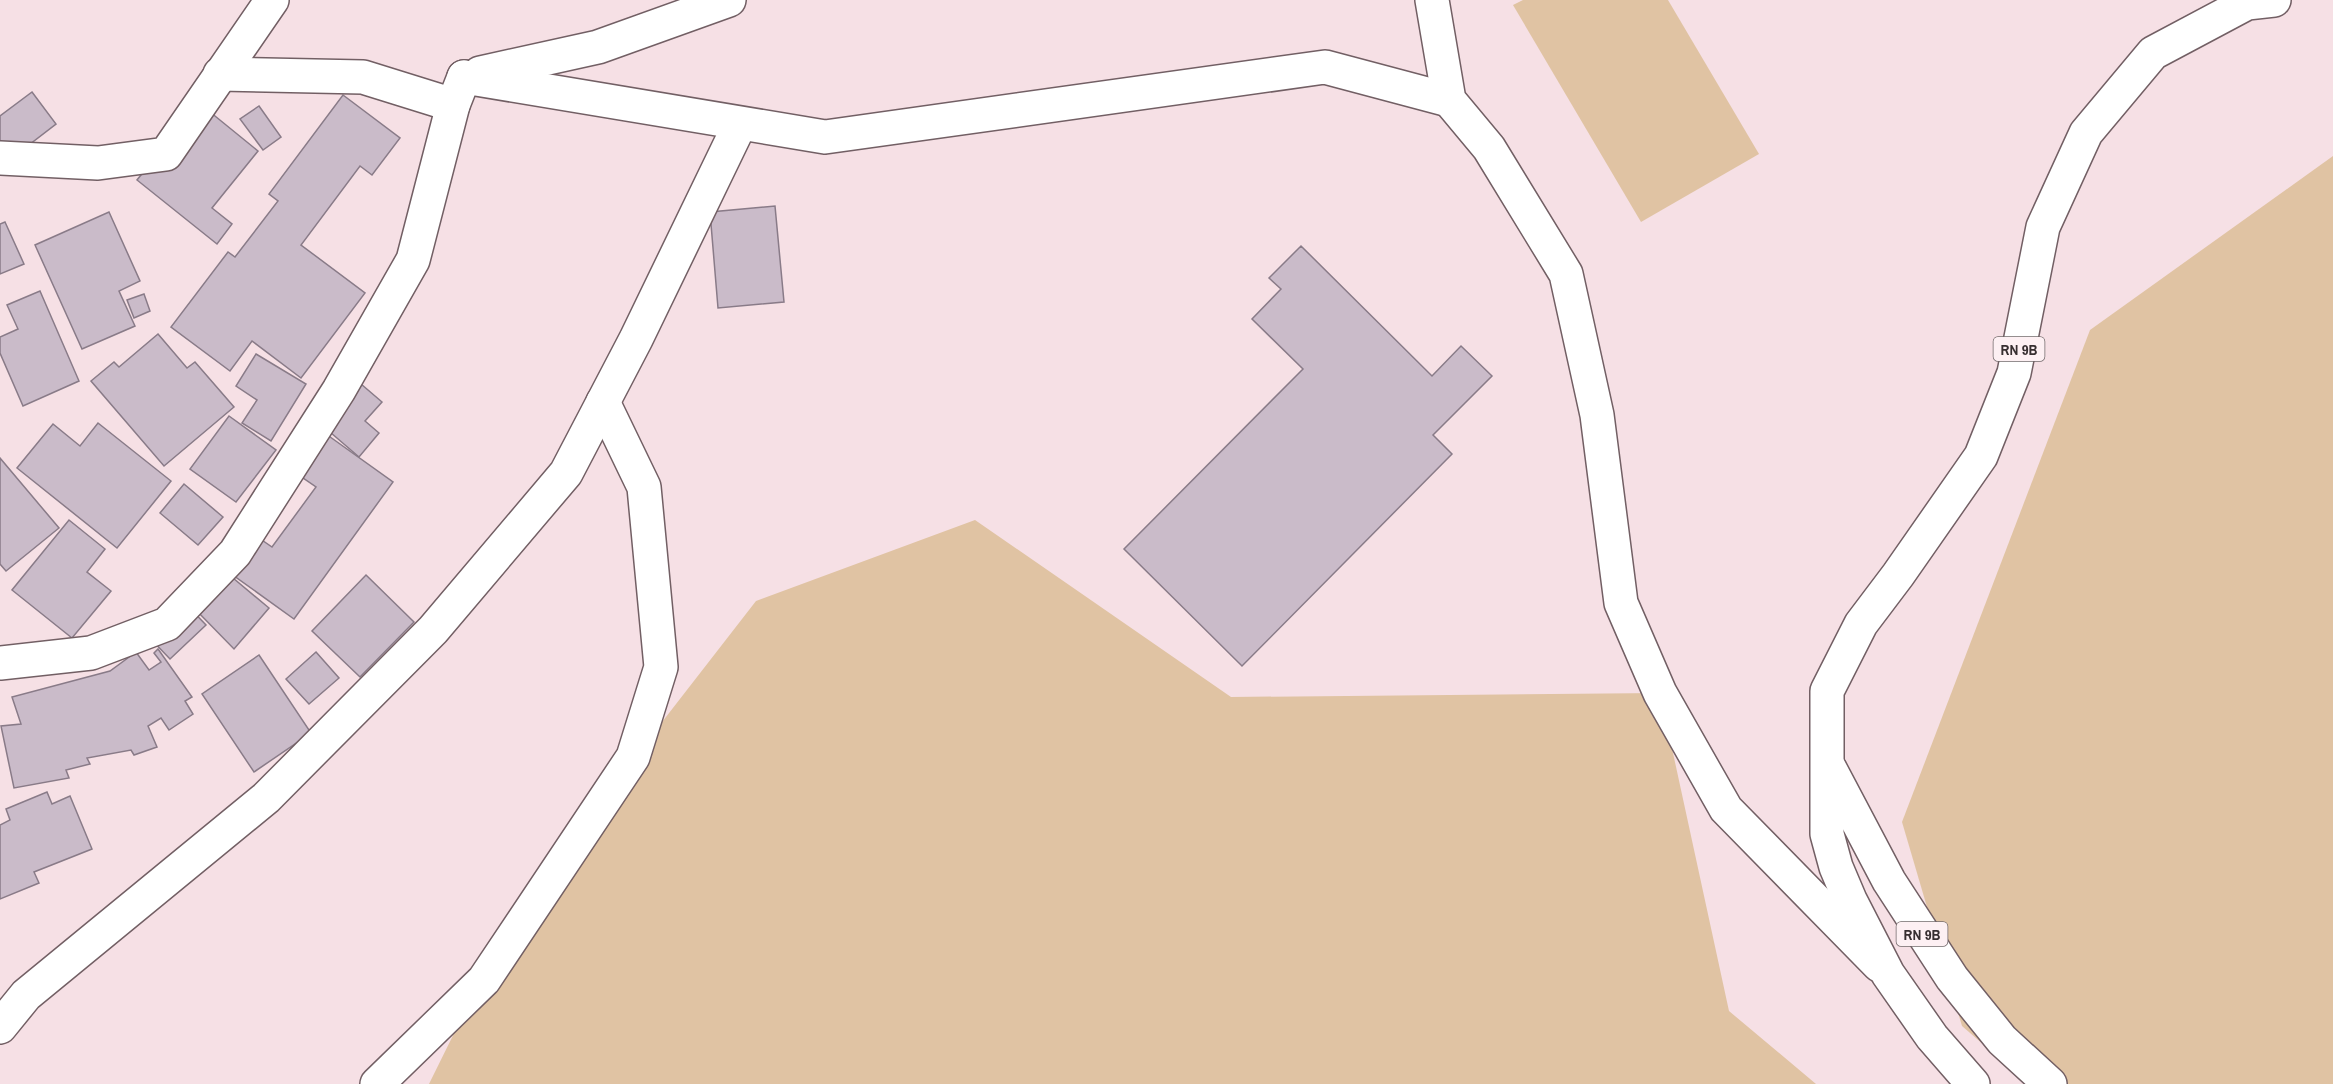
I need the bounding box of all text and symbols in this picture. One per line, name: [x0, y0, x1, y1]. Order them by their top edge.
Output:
road number: RN 9B: [1994, 337, 2044, 361]
road number: RN 9B: [1896, 922, 1948, 946]

